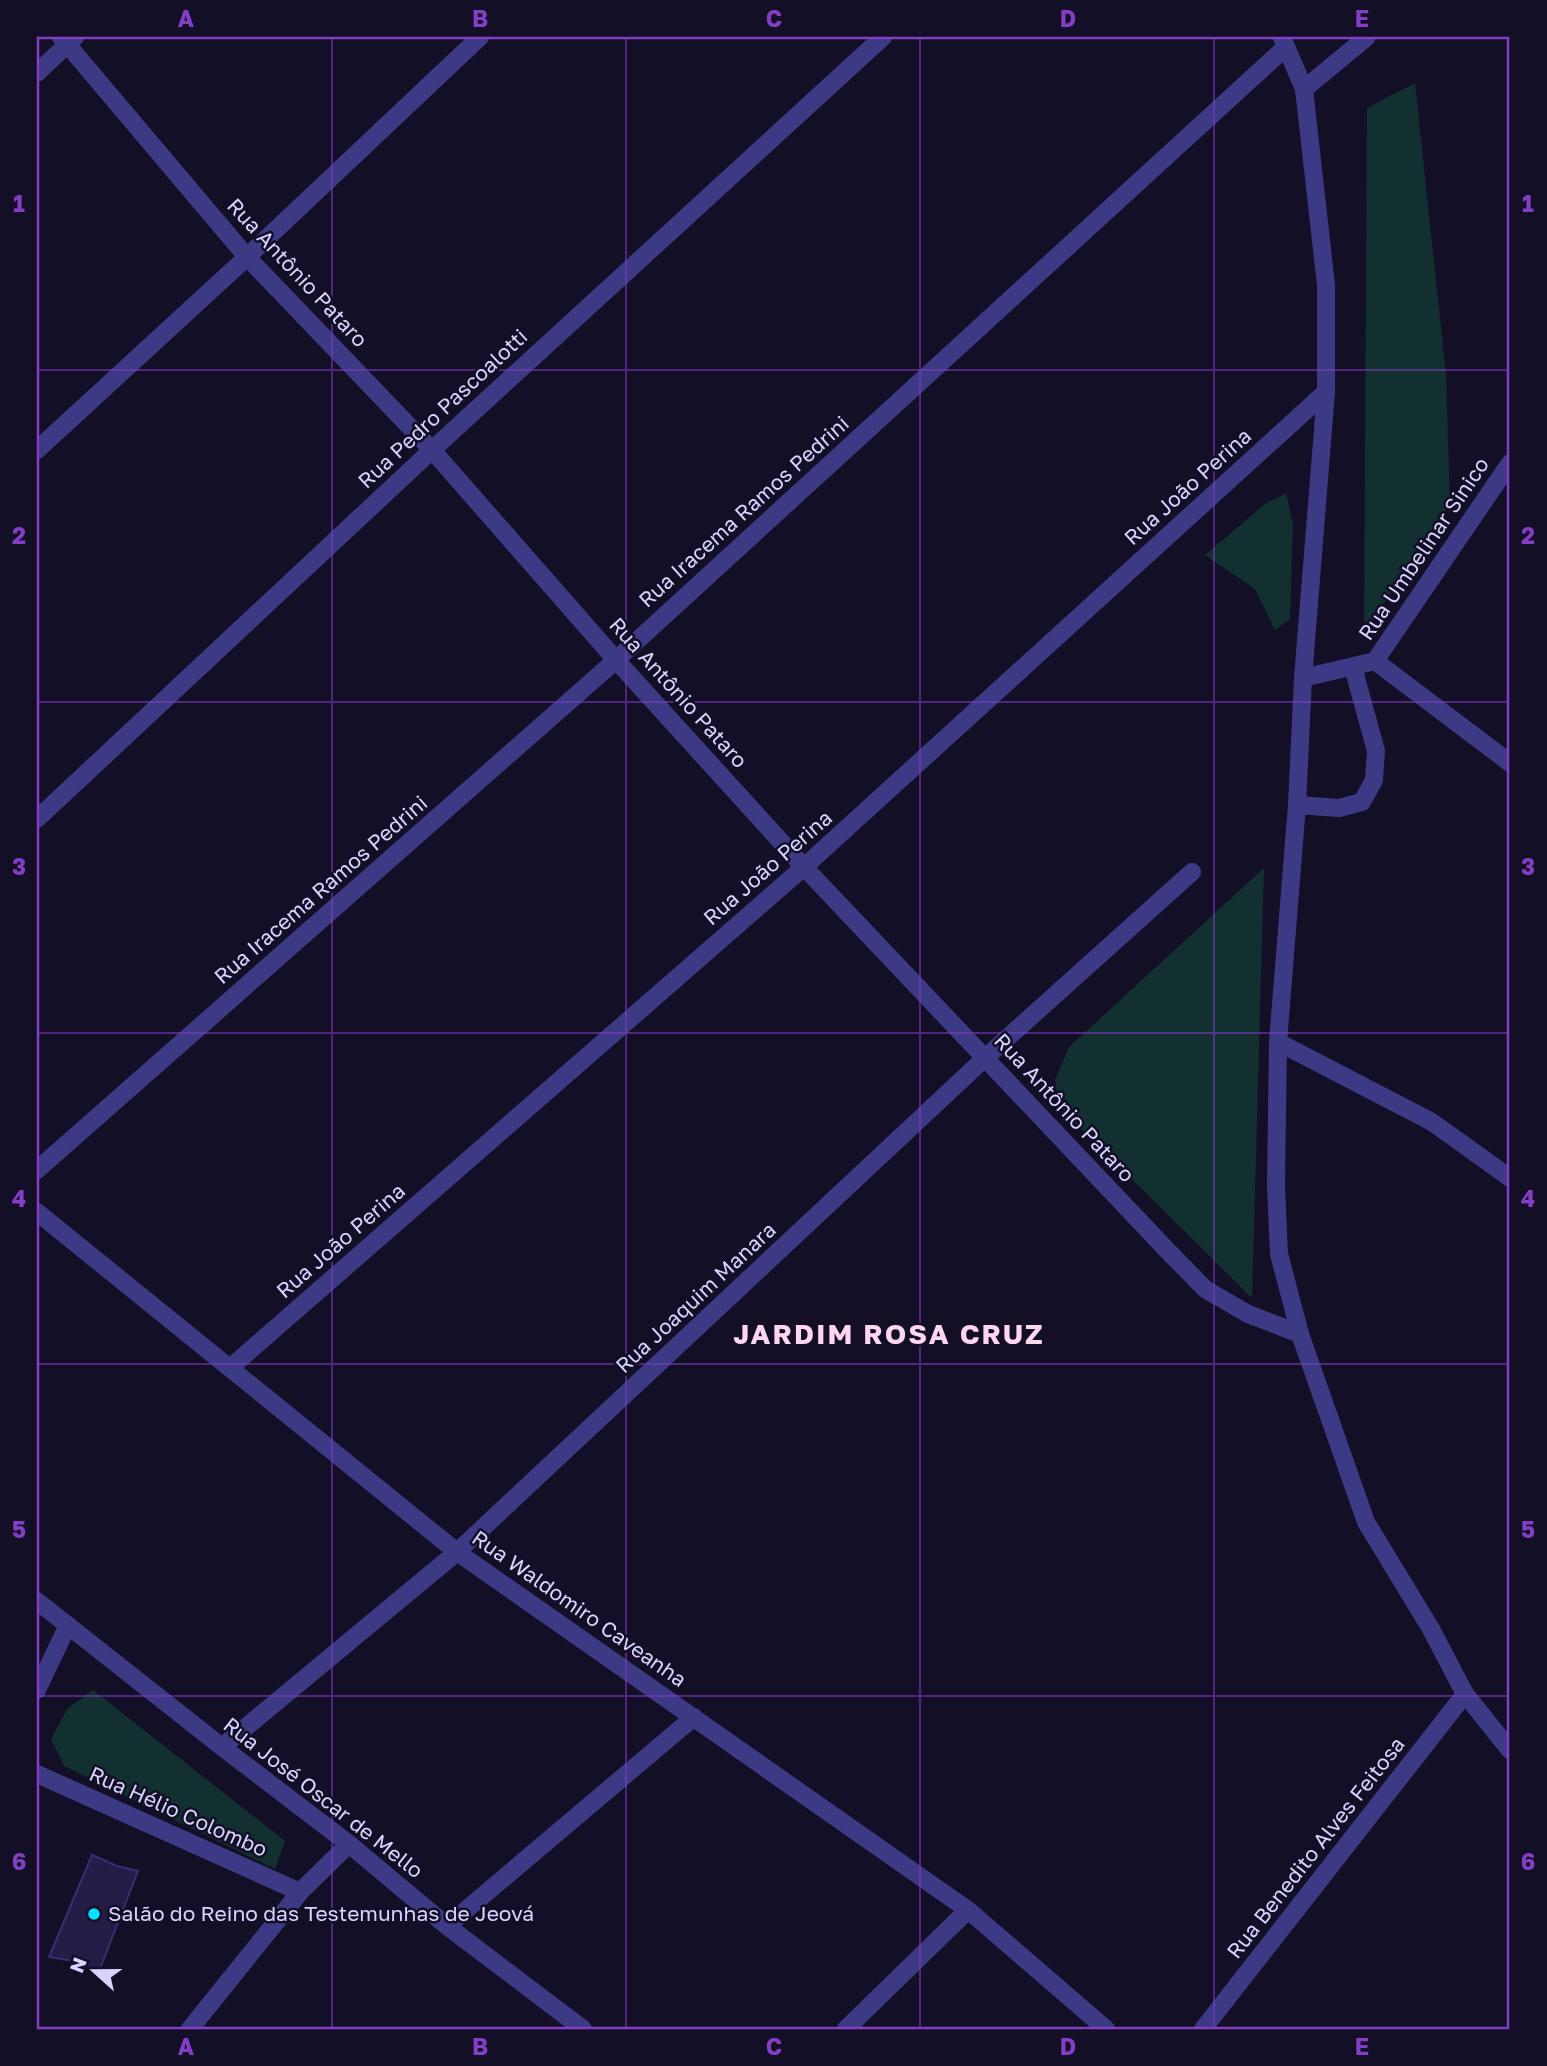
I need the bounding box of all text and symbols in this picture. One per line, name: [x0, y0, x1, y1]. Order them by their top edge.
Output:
text: A: [178, 4, 195, 32]
text: B: [472, 4, 488, 32]
text: C: [766, 4, 782, 32]
text: D: [1060, 4, 1076, 32]
text: E: [1355, 4, 1369, 32]
text: 1: [13, 189, 25, 217]
text: 1: [1522, 189, 1534, 217]
street label: Rua Antônio Pataro: [222, 193, 373, 352]
street label: Rua Pedro Pascoalotti: [352, 323, 532, 493]
street label: Rua Iracema Ramos Pedrini: [633, 410, 854, 613]
street label: Rua João Perina: [1118, 422, 1256, 550]
street label: Rua Umbelinar Sinico: [1352, 452, 1494, 645]
text: 2: [12, 521, 26, 549]
text: 2: [1521, 521, 1535, 549]
street label: Rua Antônio Pataro: [604, 612, 753, 773]
street label: Rua Iracema Ramos Pedrini: [208, 790, 432, 989]
street label: Rua João Perina: [698, 804, 837, 930]
text: 3: [12, 852, 26, 880]
text: 3: [1521, 852, 1535, 880]
street label: Rua Antônio Pataro: [989, 1028, 1140, 1187]
street label: Rua João Perina: [271, 1177, 410, 1303]
text: 4: [12, 1184, 26, 1212]
text: 4: [1521, 1184, 1535, 1212]
street label: Rua Joaquim Manara: [610, 1216, 781, 1378]
district label: JARDIM ROSA CRUZ: [733, 1317, 1045, 1350]
text: 5: [12, 1515, 26, 1543]
text: 5: [1521, 1515, 1535, 1543]
street label: Rua Waldomiro Caveanha: [467, 1524, 692, 1692]
street label: Rua José Oscar de Mello: [219, 1711, 429, 1883]
street label: Rua Benedito Alves Feitosa: [1221, 1732, 1410, 1963]
street label: Rua Hélio Colombo: [85, 1760, 271, 1862]
text: 6: [12, 1847, 26, 1875]
text: 6: [1521, 1847, 1535, 1875]
place label: Salão do Reino das Testemunhas de Jeová: [108, 1900, 534, 1926]
marker: Salão do Reino das Testemunhas de Jeová: [86, 1906, 102, 1922]
north arrow: [60, 1937, 130, 2007]
text: N: [64, 1954, 91, 1976]
text: A: [178, 2032, 195, 2060]
text: B: [472, 2032, 488, 2060]
text: C: [766, 2032, 782, 2060]
text: D: [1060, 2032, 1076, 2060]
text: E: [1355, 2032, 1369, 2060]

